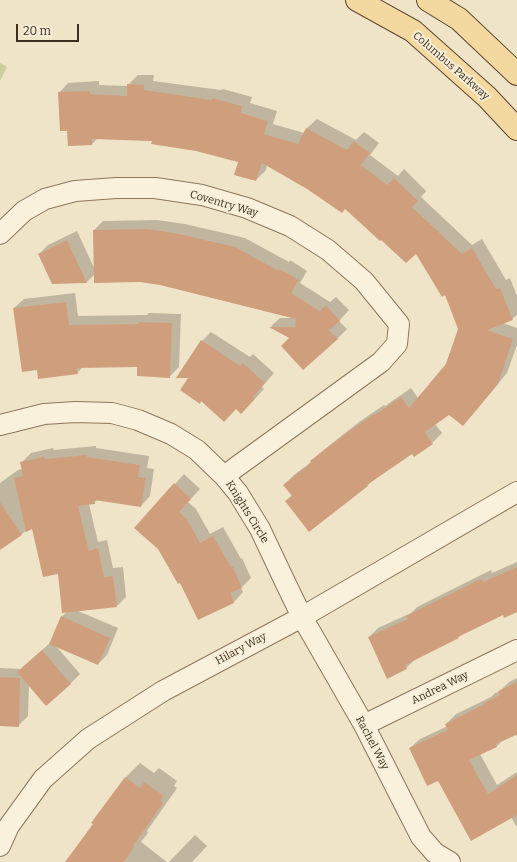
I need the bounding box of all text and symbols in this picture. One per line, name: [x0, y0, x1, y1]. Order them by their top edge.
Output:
scale bar: [18, 16, 81, 42]
text: 20 m: [23, 24, 51, 38]
street label: Columbus Parkway: [410, 29, 492, 103]
street label: Coventry Way: [188, 188, 260, 220]
street label: Knights Circle: [223, 478, 271, 546]
street label: Hilary Way: [213, 630, 269, 668]
street label: Andrea Way: [409, 669, 471, 707]
street label: Rachel Way: [352, 714, 392, 772]

